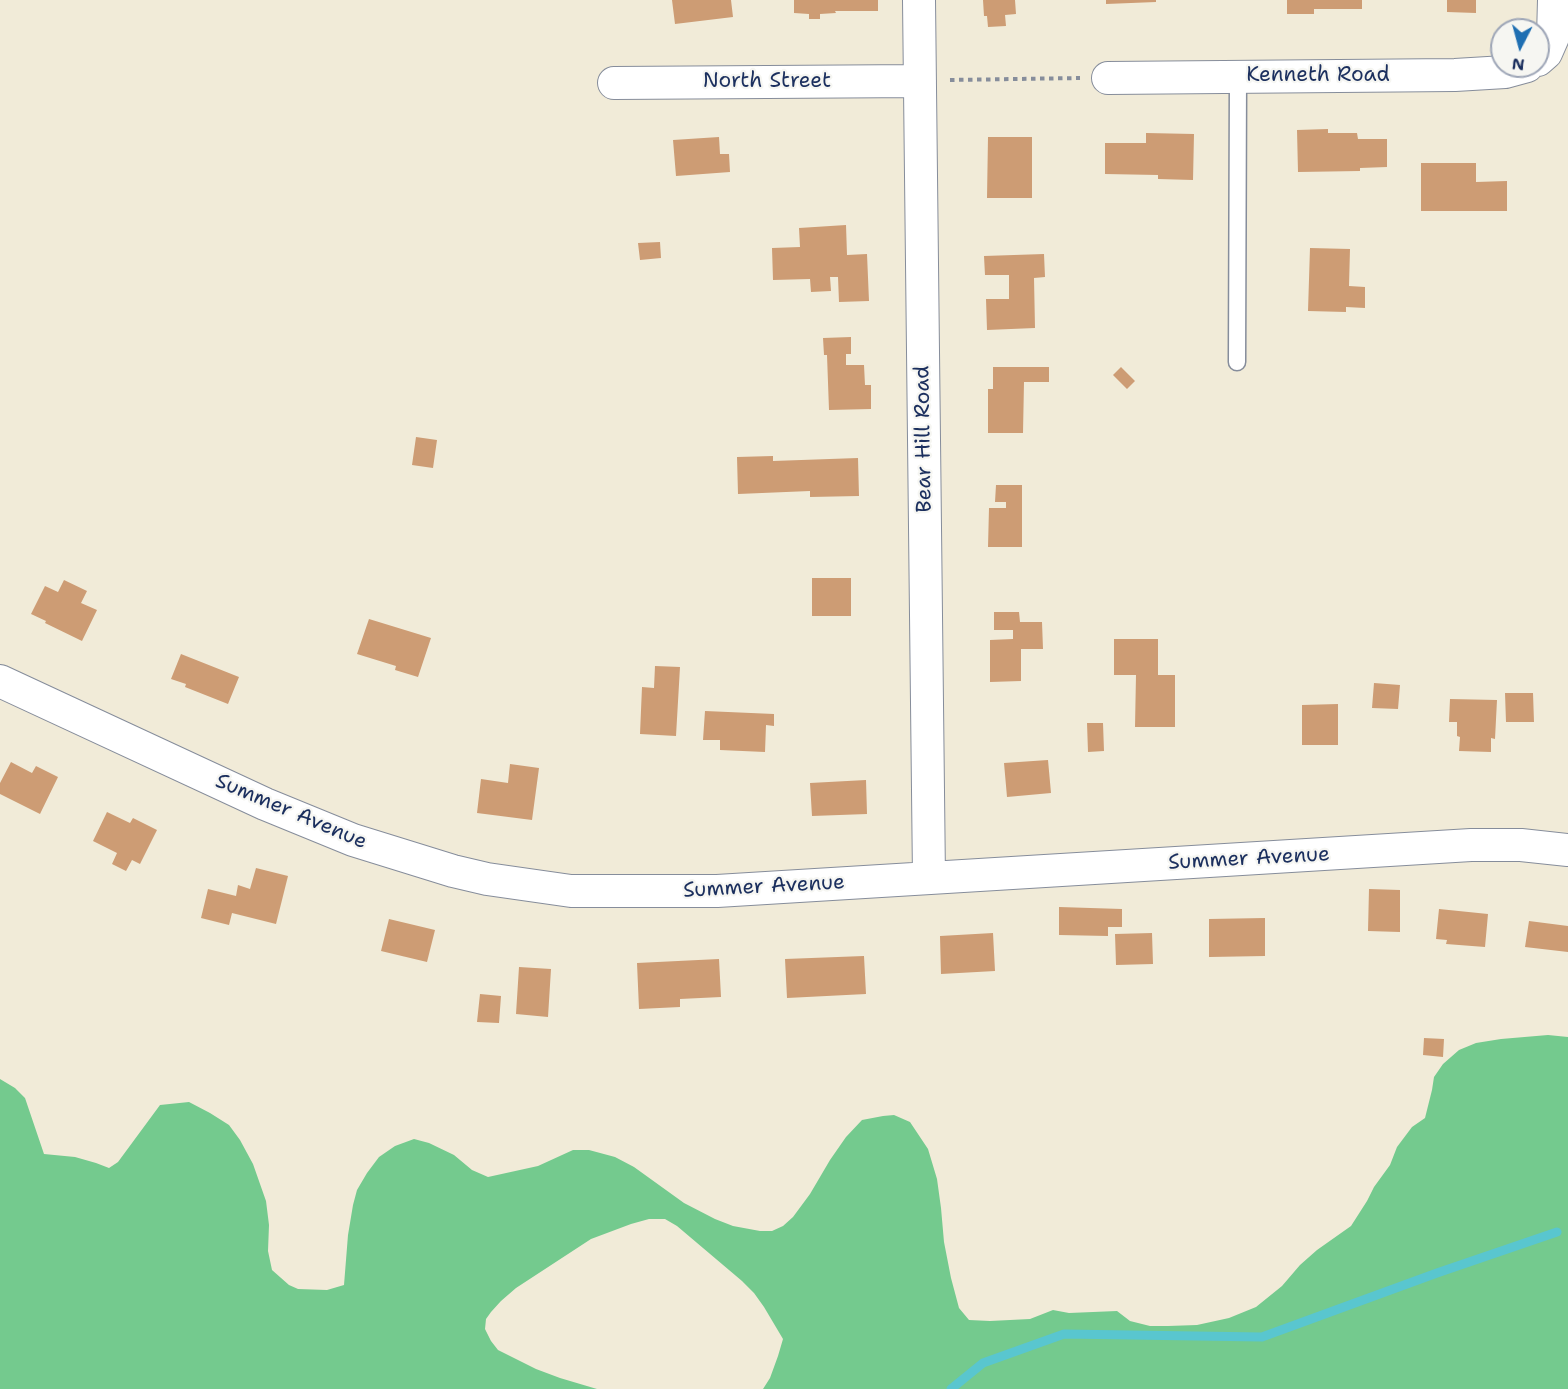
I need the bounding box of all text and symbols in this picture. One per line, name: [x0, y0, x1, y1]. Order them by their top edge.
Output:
north arrow: [1490, 18, 1550, 78]
text: N: [1511, 53, 1526, 76]
street label: Kenneth Road: [1246, 63, 1390, 89]
street label: North Street: [703, 69, 831, 95]
street label: Bear Hill Road: [910, 365, 938, 513]
street label: Summer Avenue: [212, 769, 370, 855]
street label: Summer Avenue: [1168, 842, 1330, 876]
street label: Summer Avenue: [683, 870, 845, 904]

